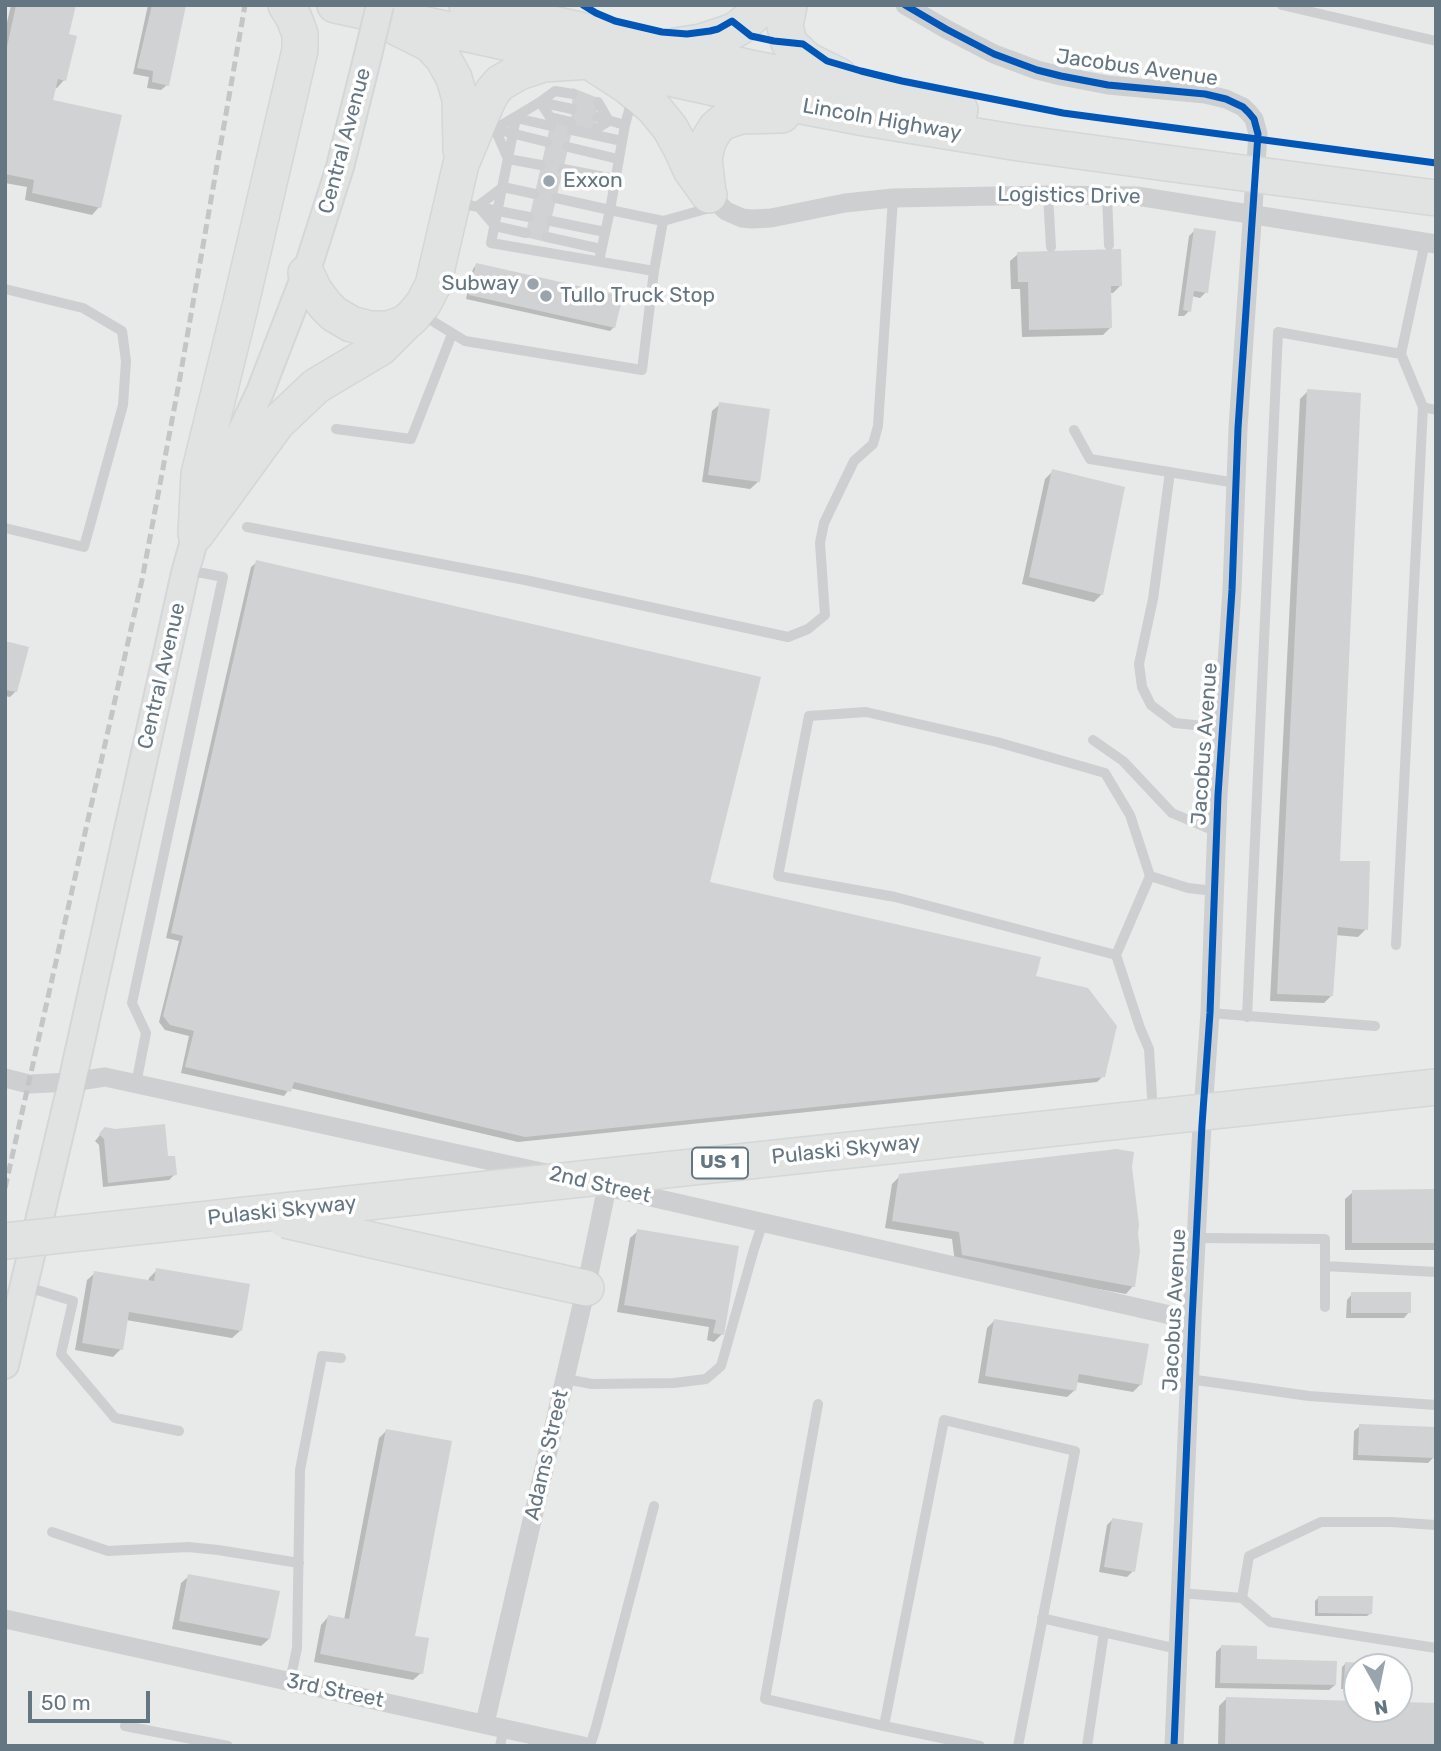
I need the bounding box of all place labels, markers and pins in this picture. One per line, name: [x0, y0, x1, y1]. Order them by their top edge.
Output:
place label: Exxon: [563, 168, 623, 194]
marker: Exxon: [541, 173, 557, 189]
place label: Subway: [442, 271, 519, 297]
marker: Subway: [525, 276, 541, 292]
place label: Tullo Truck Stop: [560, 283, 715, 309]
marker: Tullo Truck Stop: [538, 288, 554, 304]

